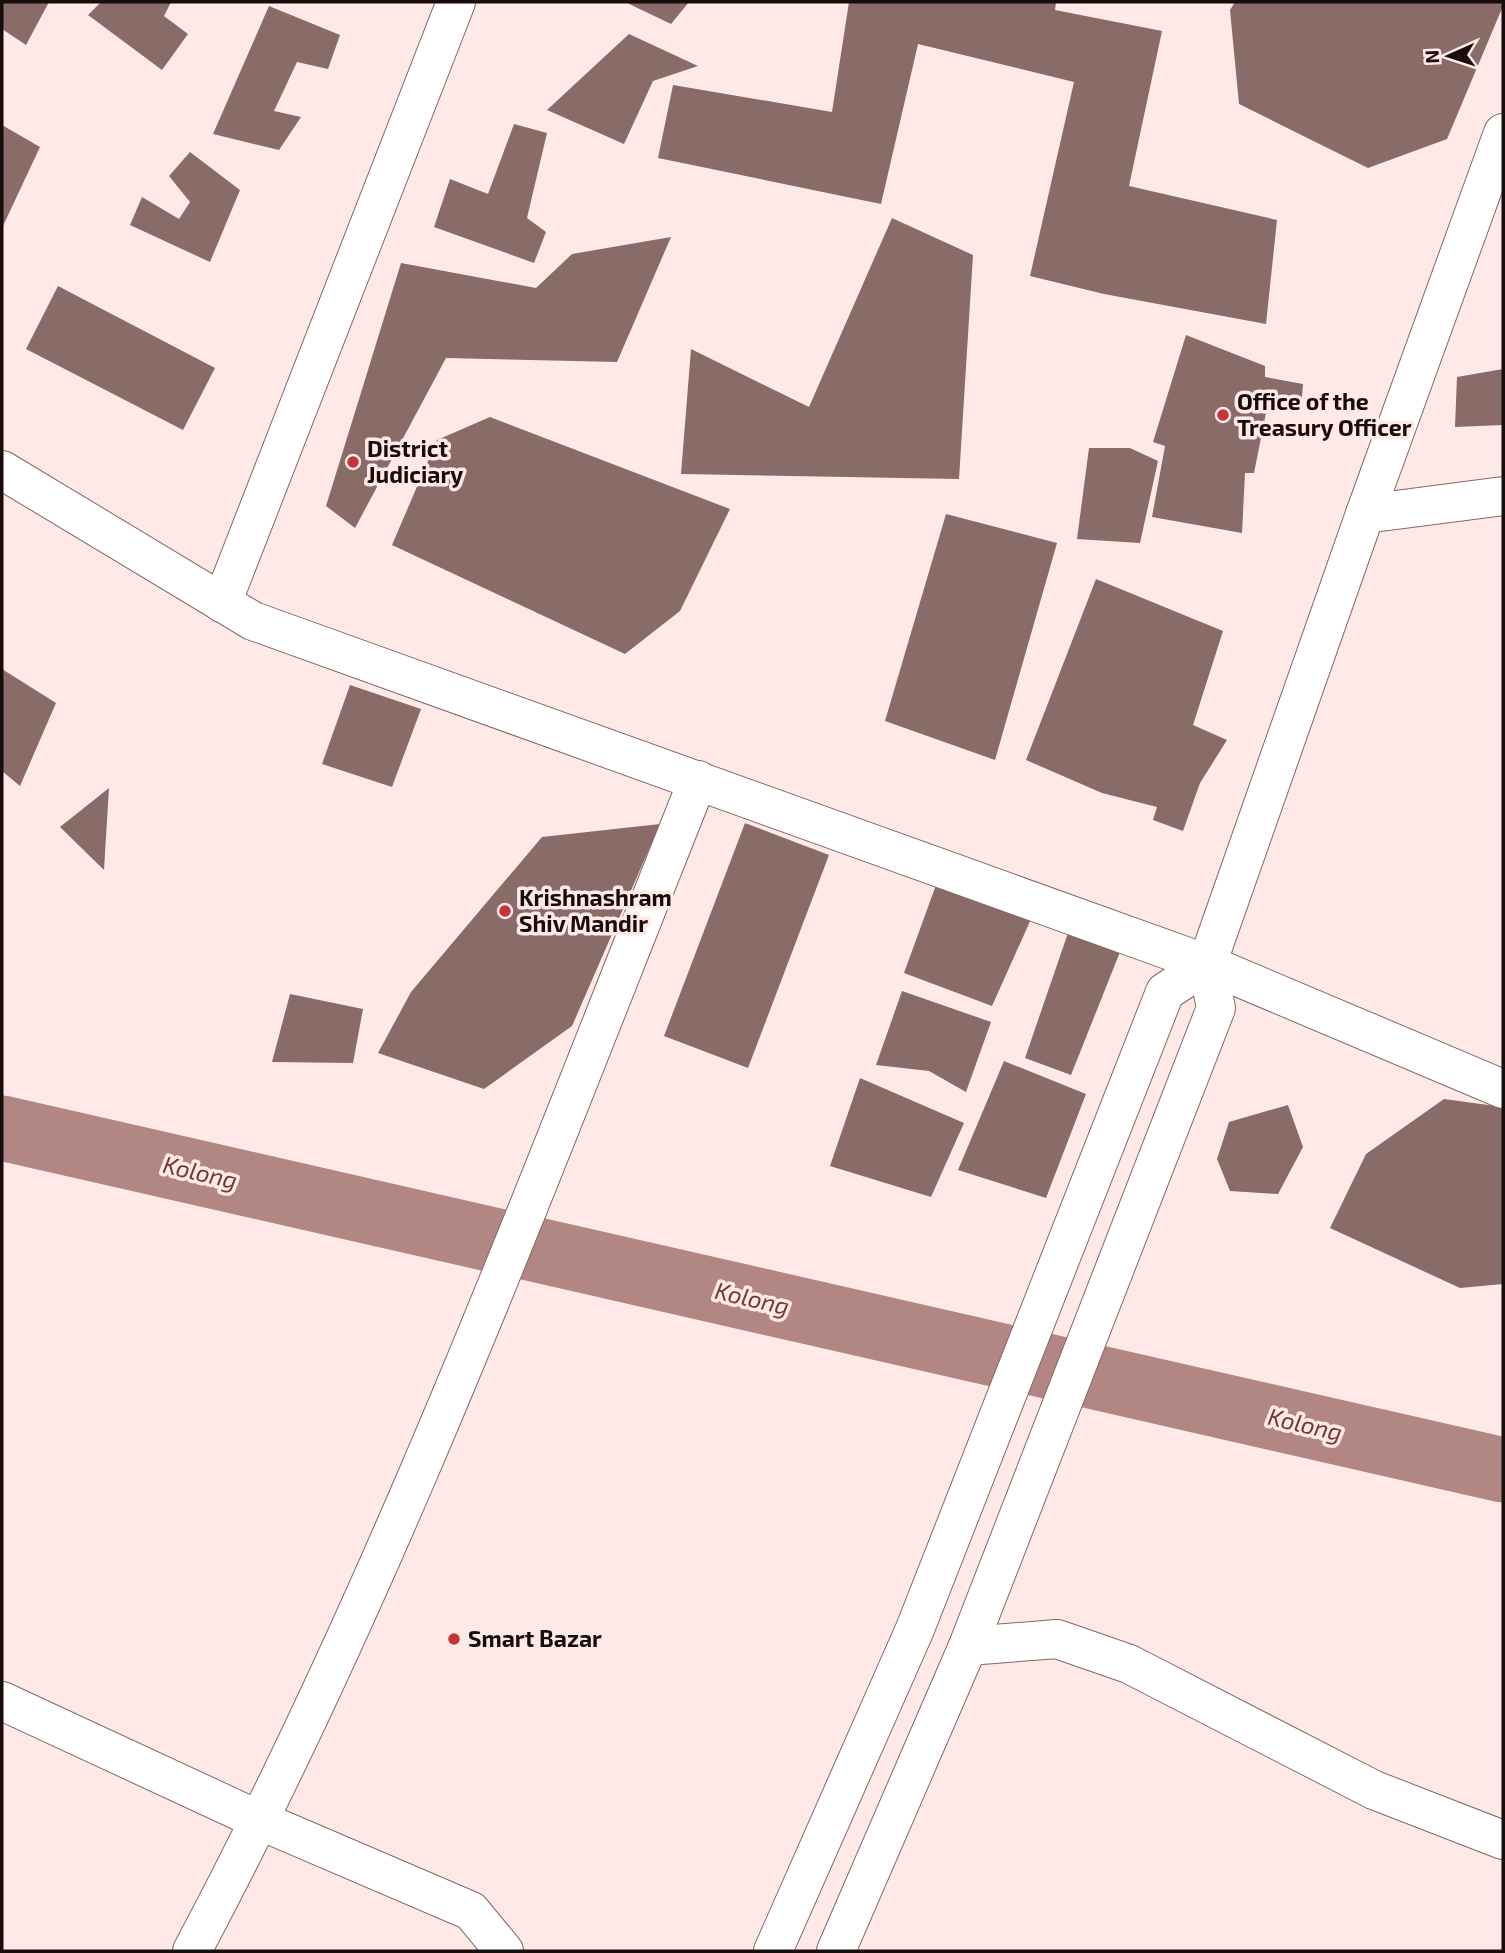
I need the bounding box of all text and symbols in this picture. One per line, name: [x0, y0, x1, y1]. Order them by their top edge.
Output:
north arrow: [1414, 21, 1484, 91]
text: N: [1420, 49, 1443, 64]
place label: Office of the Treasury Officer: [1237, 387, 1412, 441]
marker: Office of the Treasury Officer: [1215, 407, 1231, 423]
place label: District Judiciary: [367, 434, 463, 488]
marker: District Judiciary: [345, 454, 361, 470]
place label: Krishnashram Shiv Mandir: [519, 883, 672, 937]
marker: Krishnashram Shiv Mandir: [497, 903, 513, 919]
water label: Kolong: [160, 1149, 240, 1194]
water label: Kolong: [712, 1275, 792, 1320]
water label: Kolong: [1265, 1401, 1345, 1446]
place label: Smart Bazar: [468, 1624, 602, 1652]
marker: Smart Bazar: [446, 1631, 462, 1647]

